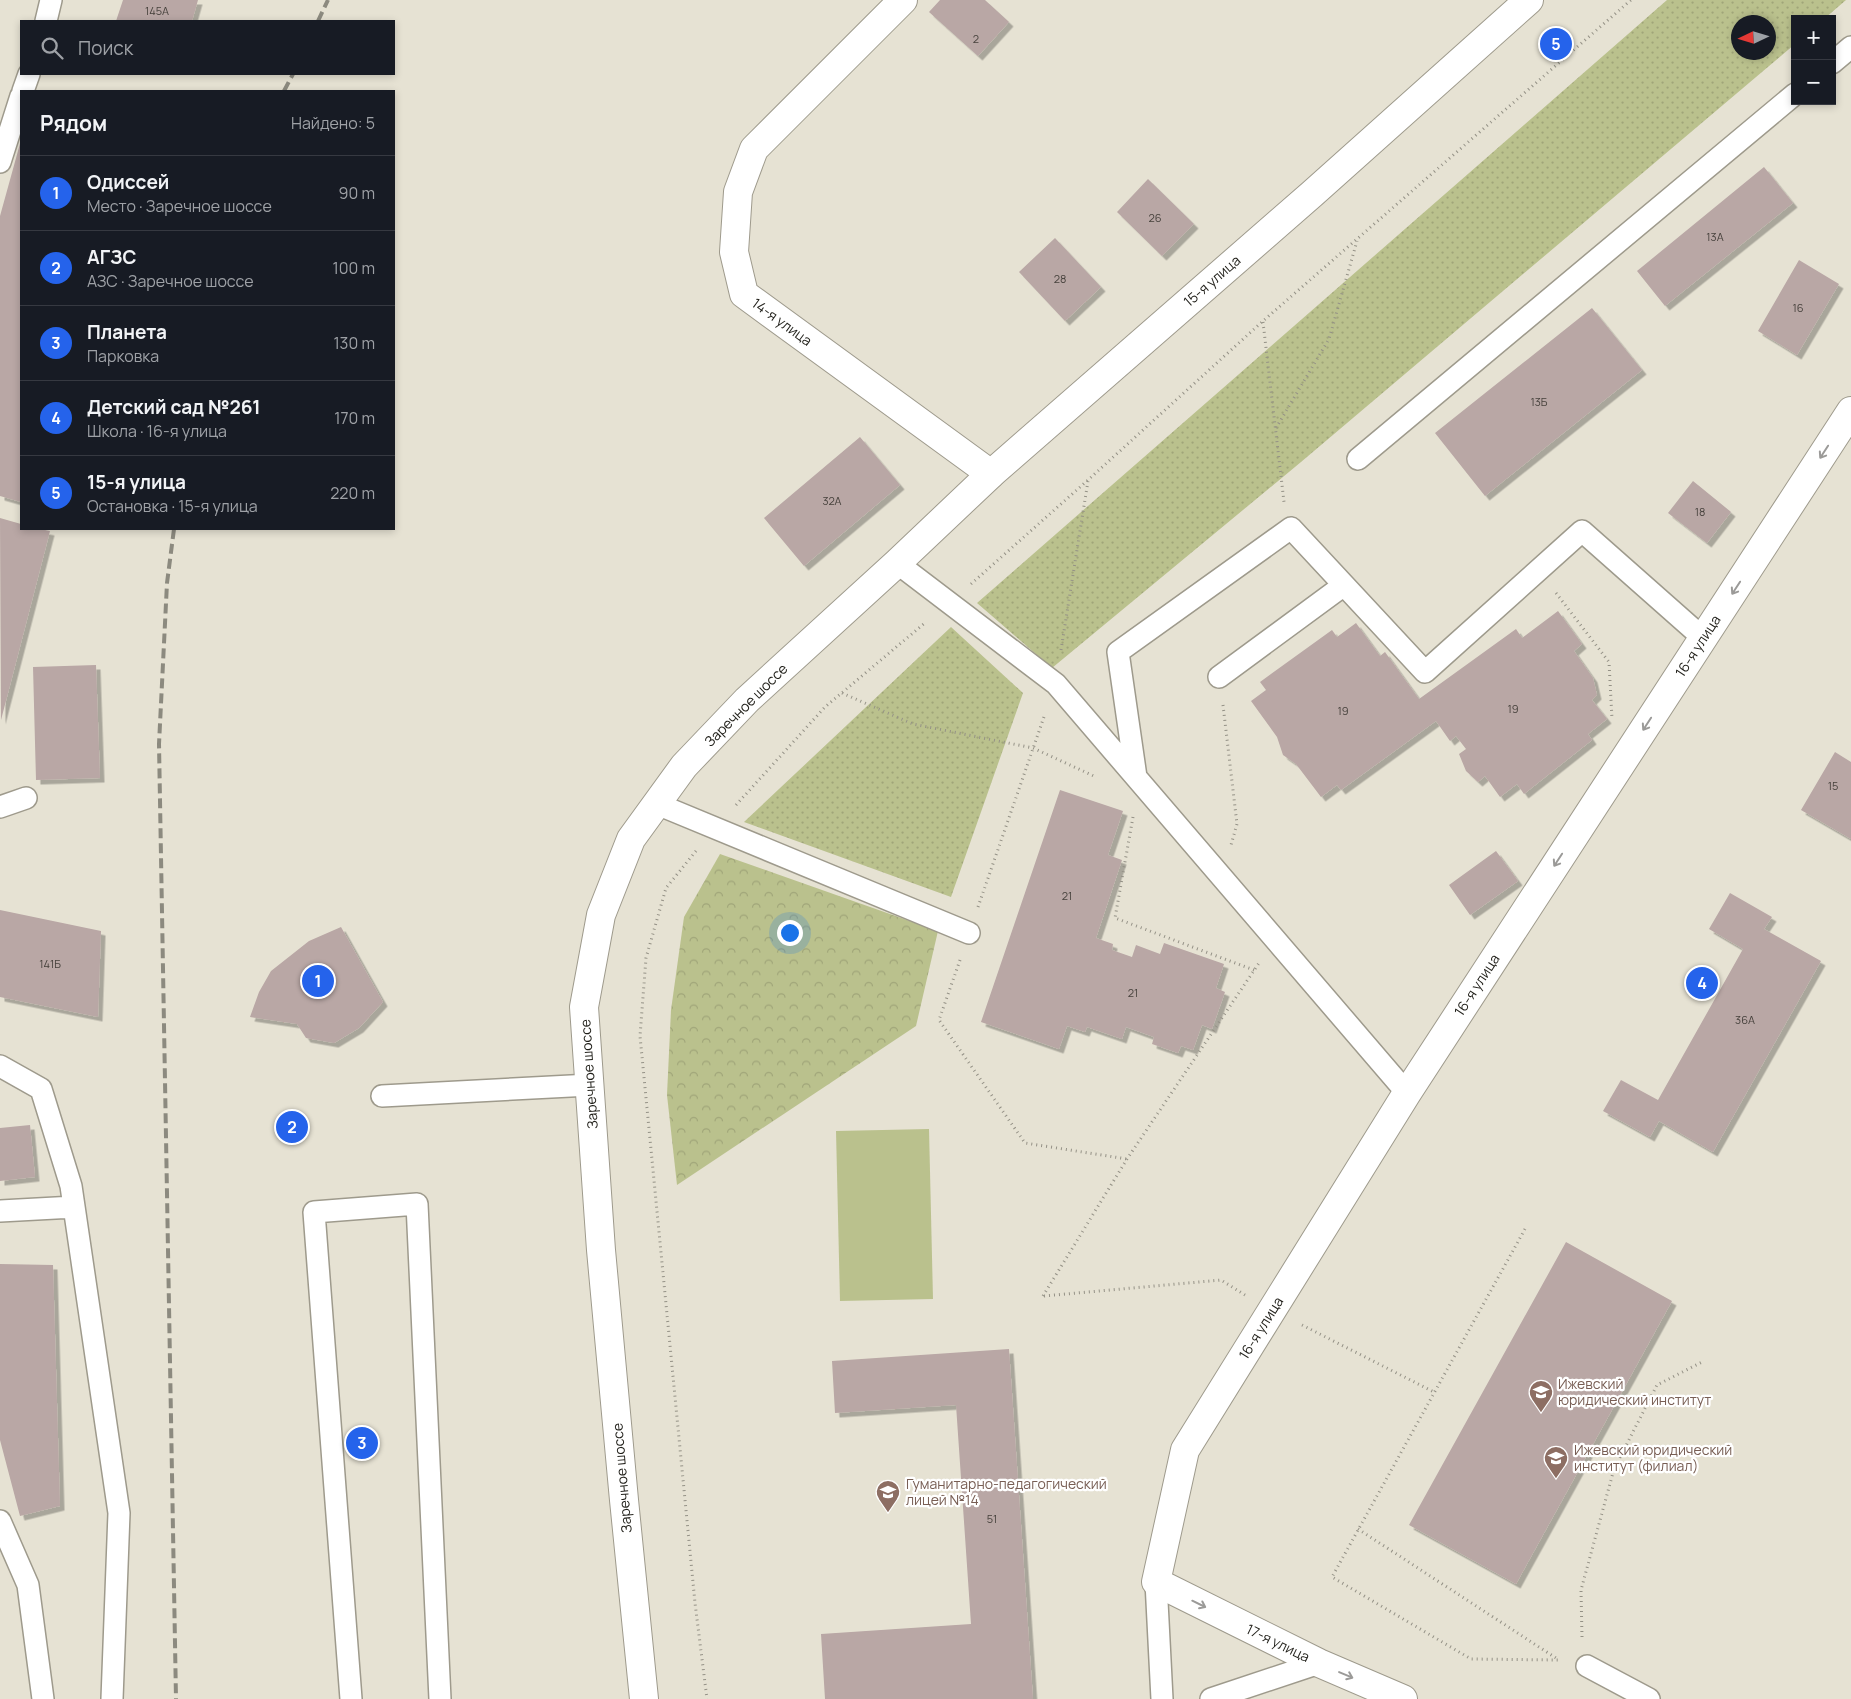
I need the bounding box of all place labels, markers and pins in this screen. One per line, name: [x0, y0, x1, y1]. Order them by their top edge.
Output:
pin: 5: [1540, 25, 1572, 63]
pin: 1: [302, 962, 334, 1000]
pin: 4: [1686, 964, 1718, 1002]
pin: 2: [276, 1108, 308, 1146]
place label: Ижевский юридический институт: [1558, 1374, 1711, 1409]
school or university icon: Ижевский юридический институт: [1528, 1379, 1554, 1413]
pin: 3: [346, 1424, 378, 1462]
place label: Ижевский юридический институт (филиал): [1574, 1440, 1732, 1475]
school or university icon: Ижевский юридический институт (филиал): [1543, 1445, 1569, 1479]
place label: Гуманитарно-педагогический лицей №14: [906, 1474, 1107, 1509]
school or university icon: Гуманитарно-педагогический лицей №14: [875, 1479, 901, 1513]

